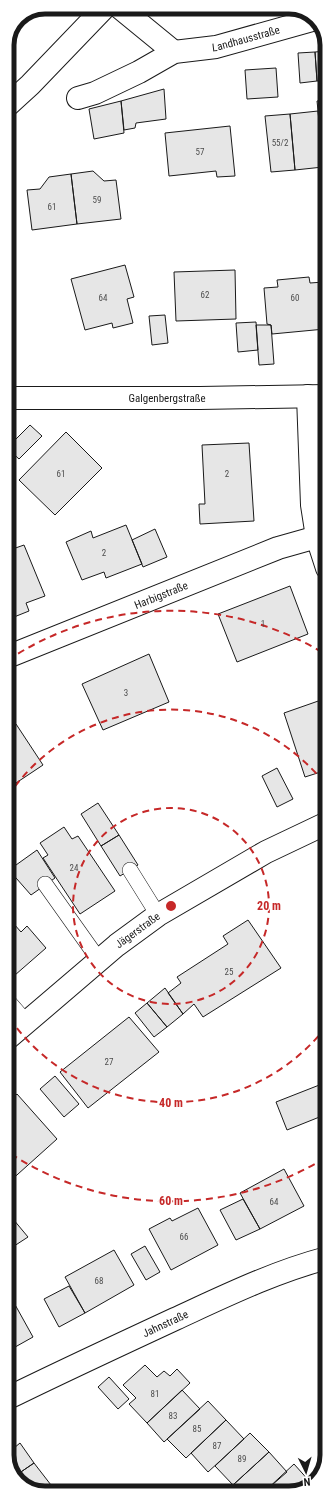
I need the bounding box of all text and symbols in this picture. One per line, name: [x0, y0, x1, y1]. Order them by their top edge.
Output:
street label: Landhausstraße: [211, 23, 281, 54]
house number: 55/2: [272, 138, 289, 148]
house number: 57: [196, 147, 205, 157]
house number: 59: [93, 195, 101, 205]
house number: 61: [48, 202, 56, 212]
house number: 62: [201, 290, 210, 300]
house number: 64: [99, 293, 108, 303]
house number: 60: [291, 293, 299, 303]
street label: Galgenbergstraße: [128, 392, 206, 405]
house number: 61: [57, 469, 65, 479]
house number: 2: [225, 469, 230, 479]
house number: 2: [102, 548, 107, 558]
street label: Harbigstraße: [133, 579, 190, 612]
house number: 1: [261, 619, 265, 629]
house number: 3: [124, 688, 128, 698]
house number: 24: [70, 863, 79, 873]
centre of rings: [164, 899, 178, 913]
text: 20 m: [257, 899, 281, 913]
street label: Jägerstraße: [113, 910, 163, 951]
house number: 25: [225, 967, 234, 977]
house number: 27: [105, 1057, 114, 1067]
text: 40 m: [159, 1096, 183, 1110]
text: 60 m: [159, 1194, 183, 1208]
house number: 64: [270, 1197, 279, 1207]
house number: 66: [180, 1232, 188, 1242]
house number: 68: [95, 1276, 103, 1286]
street label: Jahnstraße: [141, 1308, 190, 1340]
house number: 81: [151, 1389, 159, 1399]
house number: 83: [169, 1411, 177, 1421]
house number: 85: [193, 1424, 202, 1434]
house number: 87: [213, 1441, 222, 1451]
north arrow: [286, 1452, 326, 1492]
house number: 89: [238, 1454, 246, 1464]
text: N: [303, 1475, 311, 1488]

